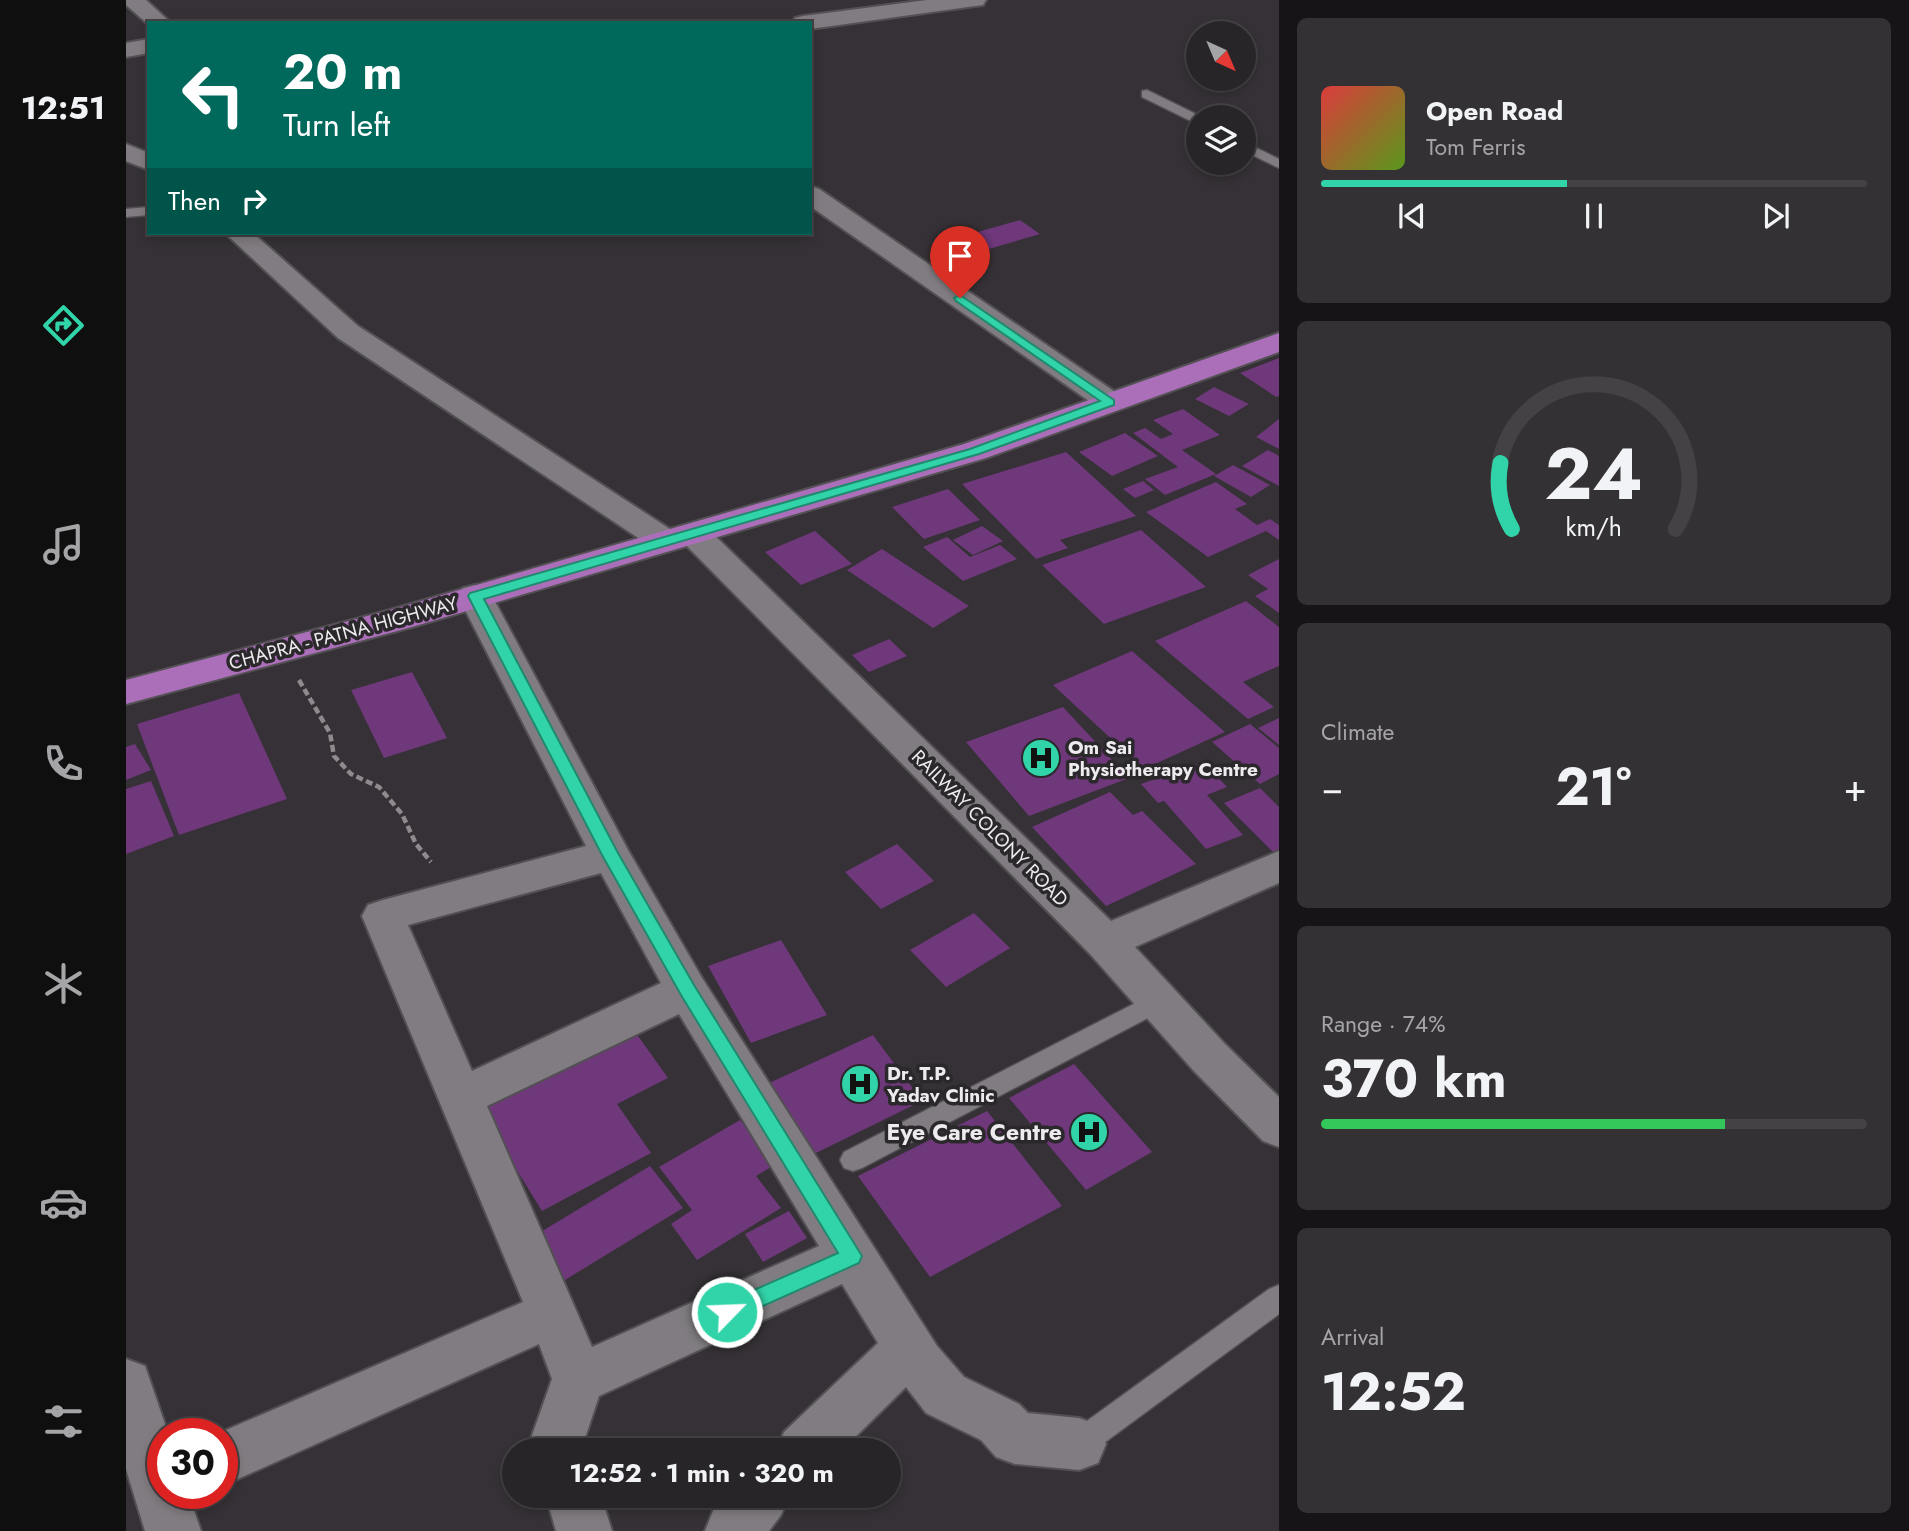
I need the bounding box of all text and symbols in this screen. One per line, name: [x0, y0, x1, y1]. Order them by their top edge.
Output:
north arrow: [1186, 21, 1256, 91]
map controls: [1186, 21, 1256, 175]
text: 20 m: [283, 37, 402, 107]
icon: left: [168, 49, 259, 140]
text: 12:51: [21, 85, 105, 131]
text: Open Road: [1426, 92, 1563, 130]
text: Turn left: [283, 102, 390, 148]
button: layers: [1186, 105, 1256, 175]
text: Tom Ferris: [1426, 130, 1525, 164]
text: Then: [168, 182, 221, 220]
icon: right: [235, 182, 273, 220]
icon: previous: [1393, 197, 1431, 235]
icon: pause: [1575, 197, 1613, 235]
icon: next: [1757, 197, 1795, 235]
pin: [930, 226, 990, 298]
icon: arrive: [941, 237, 979, 275]
icon: directions: [39, 301, 88, 350]
text: 24: [1545, 421, 1643, 526]
text: km/h: [1566, 509, 1622, 545]
icon: music: [39, 520, 88, 569]
street label: CHAPRA - PATNA HIGHWAY: [226, 589, 461, 677]
text: Climate: [1321, 715, 1394, 749]
place label: Om Sai Physiotherapy Centre: [1068, 734, 1258, 783]
hospital icon: Om Sai Physiotherapy Centre: [1020, 737, 1062, 779]
icon: phone: [39, 739, 88, 788]
street label: RAILWAY COLONY ROAD: [906, 744, 1074, 912]
text: 21°: [1556, 749, 1632, 825]
text: −: [1321, 760, 1343, 815]
text: +: [1844, 760, 1867, 815]
icon: climate: [39, 959, 88, 1008]
text: Range · 74%: [1321, 1007, 1445, 1041]
text: 370 km: [1321, 1041, 1507, 1117]
place label: Dr. T.P. Yadav Clinic: [886, 1060, 995, 1109]
hospital icon: Dr. T.P. Yadav Clinic: [839, 1063, 881, 1105]
hospital icon: Eye Care Centre: [1068, 1111, 1110, 1153]
place label: Eye Care Centre: [887, 1115, 1062, 1149]
icon: car: [39, 1178, 88, 1227]
position arrow: [690, 1275, 764, 1349]
text: Arrival: [1321, 1320, 1384, 1354]
text: 12:52: [1321, 1354, 1466, 1430]
icon: filters: [39, 1397, 88, 1446]
speed limit sign: 30: [147, 1418, 238, 1509]
text: 12:52 · 1 min · 320 m: [569, 1454, 834, 1492]

